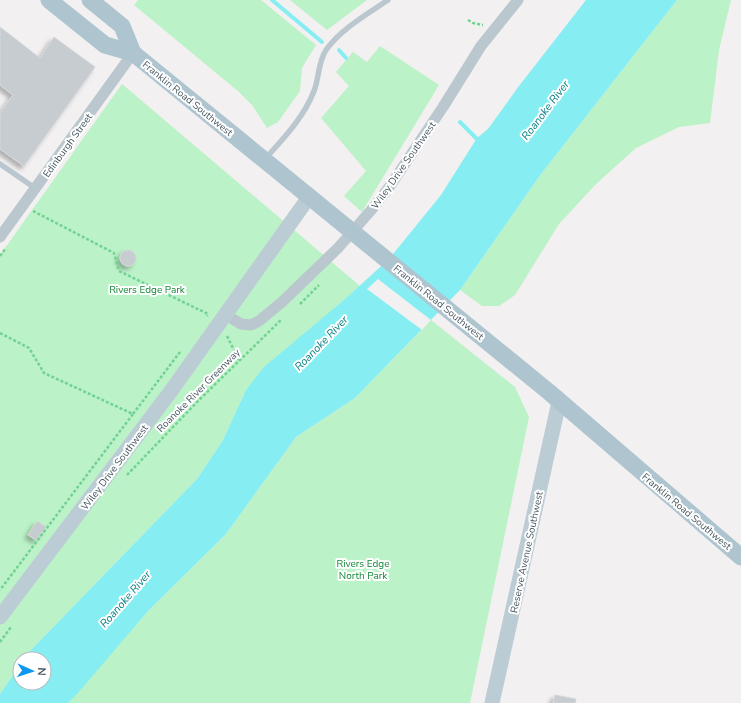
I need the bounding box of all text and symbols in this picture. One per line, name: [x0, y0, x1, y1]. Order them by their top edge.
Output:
street label: Franklin Road Southwest: [139, 58, 236, 140]
water label: Roanoke River: [518, 77, 573, 143]
street label: Edinburgh Street: [40, 110, 96, 180]
street label: Wiley Drive Southwest: [368, 119, 440, 212]
street label: Franklin Road Southwest: [390, 262, 487, 344]
park label: Rivers Edge Park: [109, 283, 186, 297]
water label: Roanoke River: [291, 312, 352, 374]
street label: Roanoke River Greenway: [154, 345, 244, 436]
street label: Wiley Drive Southwest: [78, 422, 152, 513]
street label: Franklin Road Southwest: [639, 470, 734, 554]
street label: Reserve Avenue Southwest: [507, 490, 547, 614]
park label: Rivers Edge North Park: [336, 557, 390, 583]
water label: Roanoke River: [96, 567, 155, 631]
north arrow: [12, 651, 52, 691]
text: N: [34, 667, 49, 676]

